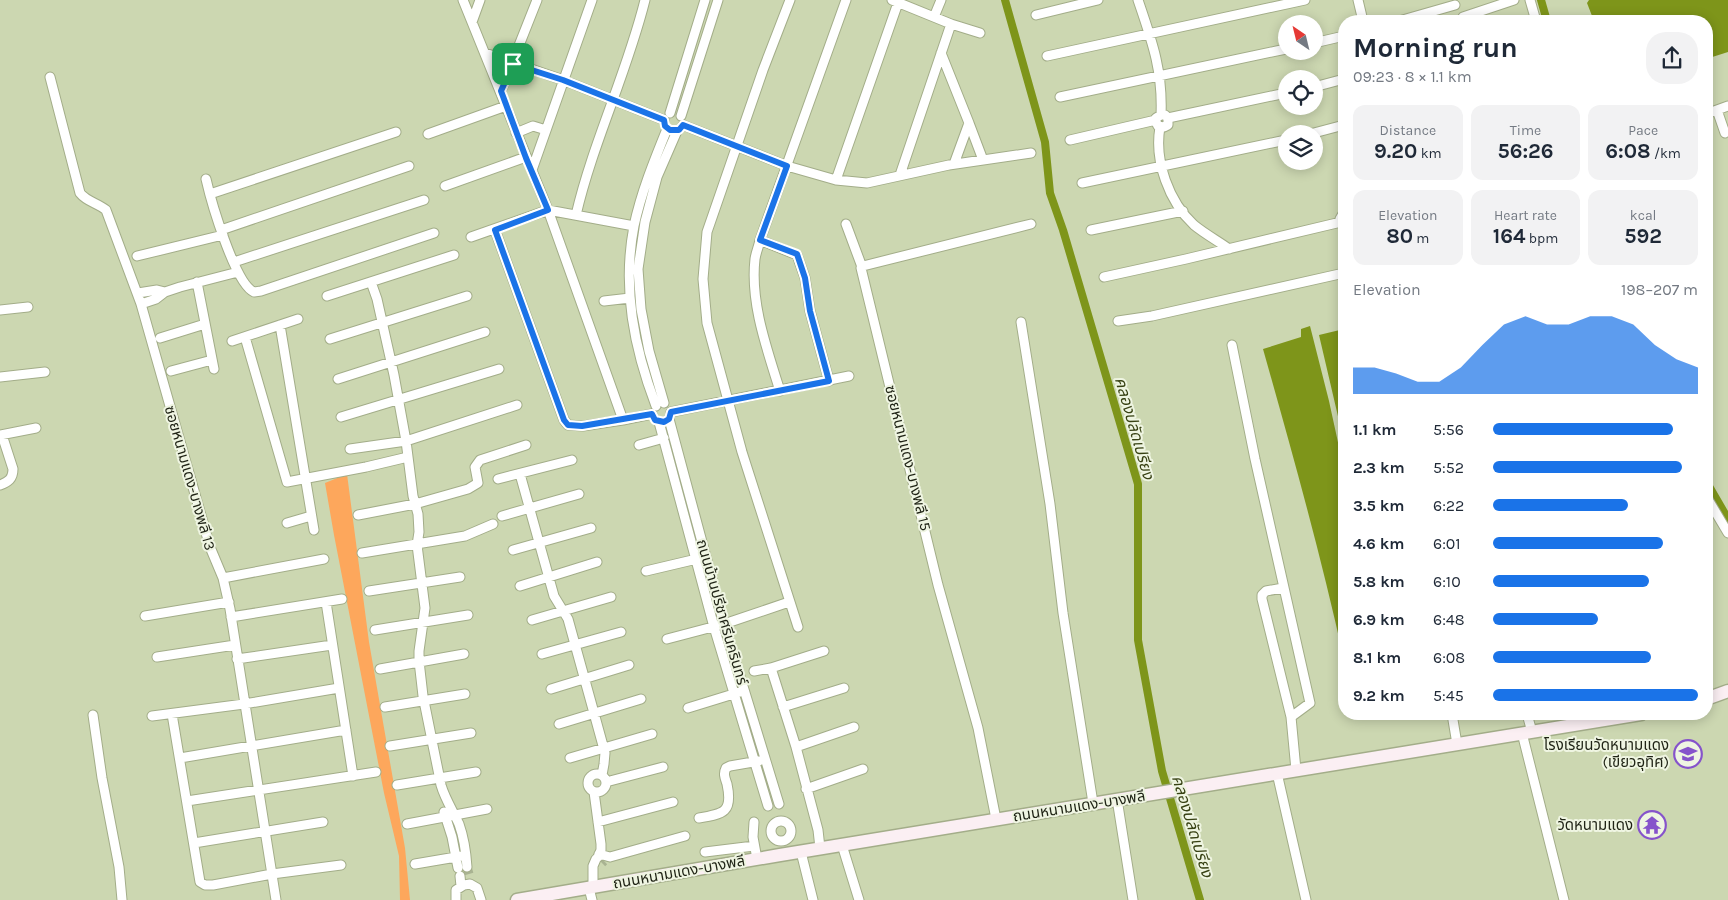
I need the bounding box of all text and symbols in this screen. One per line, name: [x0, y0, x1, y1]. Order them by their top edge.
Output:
north arrow: [1278, 15, 1322, 60]
map controls: [1278, 15, 1323, 170]
text: Morning run: [1353, 31, 1518, 64]
button: share: [1646, 32, 1698, 84]
pin: [492, 43, 534, 85]
icon: arrive: [499, 50, 527, 78]
text: 09:23 · 8 × 1.1 km: [1353, 67, 1472, 86]
button: locate: [1278, 70, 1323, 115]
text: Distance: [1380, 122, 1436, 139]
text: Time: [1510, 122, 1541, 139]
text: Pace: [1628, 122, 1658, 139]
button: layers: [1278, 125, 1323, 170]
text: 9.20: [1374, 139, 1417, 163]
text: 56:26: [1497, 139, 1554, 163]
text: 6:08: [1605, 139, 1651, 163]
text: km: [1417, 145, 1442, 162]
text: /km: [1651, 145, 1681, 162]
text: Elevation: [1378, 207, 1437, 224]
text: Heart rate: [1494, 207, 1557, 224]
text: kcal: [1630, 207, 1657, 224]
text: 80: [1386, 224, 1413, 248]
text: 164: [1493, 224, 1525, 248]
text: 592: [1624, 224, 1662, 248]
text: m: [1413, 230, 1429, 247]
text: bpm: [1525, 230, 1558, 247]
text: Elevation: [1353, 280, 1421, 299]
text: 198–207 m: [1621, 280, 1698, 299]
water label: คลองปลัดเปรียง: [1111, 375, 1159, 483]
street label: ซอยหนามแดง-บางพลี 15: [881, 383, 935, 533]
street label: ซอยหนามแดง-บางพลี 13: [161, 404, 219, 552]
text: 1.1 km: [1353, 420, 1397, 439]
text: 5:56: [1433, 420, 1464, 439]
text: 2.3 km: [1353, 458, 1405, 477]
text: 5:52: [1433, 458, 1464, 477]
text: 3.5 km: [1353, 496, 1404, 515]
text: 6:22: [1433, 496, 1464, 515]
text: 4.6 km: [1353, 534, 1404, 553]
text: 6:01: [1433, 534, 1461, 553]
street label: ถนนบ้านปรีชาศรีนครินทร์: [693, 537, 752, 688]
text: 5.8 km: [1353, 572, 1405, 591]
text: 6:10: [1433, 572, 1461, 591]
text: 6.9 km: [1353, 610, 1405, 629]
text: 6:48: [1433, 610, 1465, 629]
text: 8.1 km: [1353, 648, 1401, 667]
text: 6:08: [1433, 648, 1465, 667]
text: 9.2 km: [1353, 686, 1405, 705]
text: 5:45: [1433, 686, 1464, 705]
place label: โรงเรียนวัดหนามแดง (เขียวอุทิศ): [1544, 736, 1669, 771]
school or university icon: โรงเรียนวัดหนามแดง (เขียวอุทิศ): [1673, 739, 1703, 769]
water label: คลองปลัดเปรียง: [1168, 773, 1217, 881]
street label: ถนนหนามแดง-บางพลี: [1012, 787, 1146, 825]
temple icon: วัดหนามแดง: [1637, 810, 1667, 840]
place label: วัดหนามแดง: [1557, 816, 1633, 834]
street label: ถนนหนามแดง-บางพลี: [612, 852, 746, 892]

